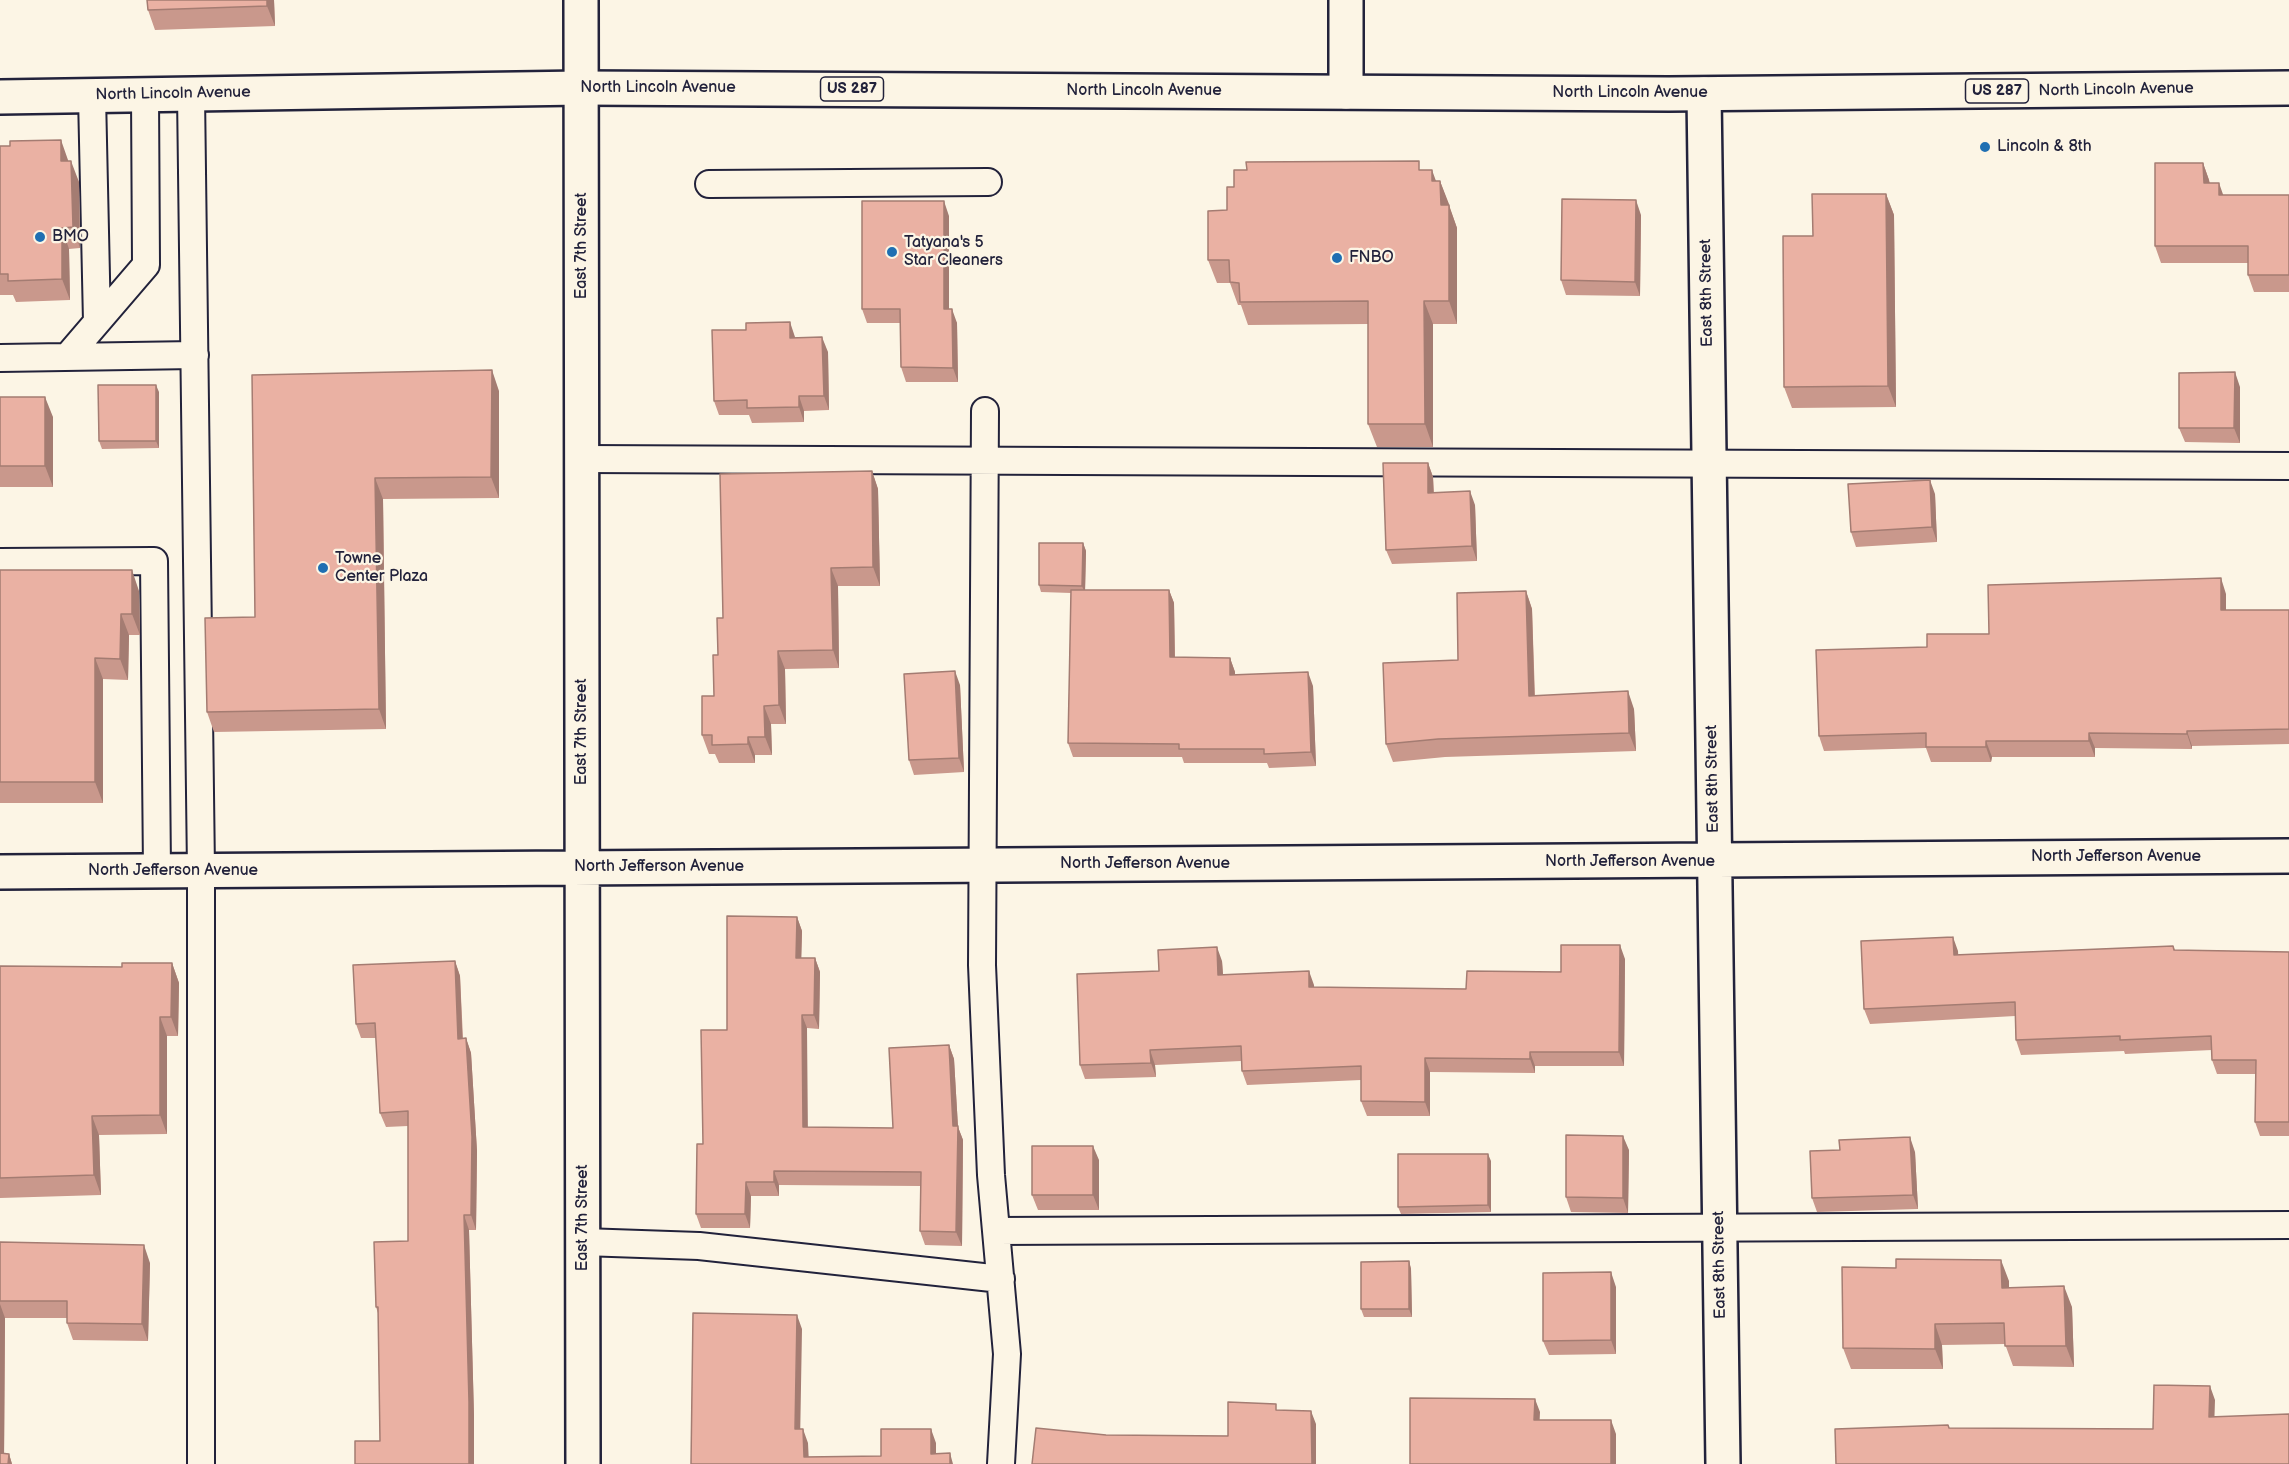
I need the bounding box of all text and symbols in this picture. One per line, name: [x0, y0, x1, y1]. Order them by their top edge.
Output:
road number: US 287: [820, 77, 884, 101]
street label: North Lincoln Avenue: [580, 78, 736, 98]
road number: US 287: [1966, 79, 2028, 103]
street label: North Lincoln Avenue: [2038, 79, 2194, 101]
street label: North Lincoln Avenue: [1066, 81, 1222, 101]
street label: North Lincoln Avenue: [95, 83, 251, 105]
street label: North Lincoln Avenue: [1552, 83, 1708, 103]
place label: Lincoln & 8th: [1997, 137, 2091, 157]
marker: Lincoln & 8th: [1978, 140, 1992, 154]
street label: East 7th Street: [572, 193, 592, 299]
place label: BMO: [52, 227, 89, 247]
marker: BMO: [33, 230, 47, 244]
place label: Tatyana's 5 Star Cleaners: [904, 233, 1003, 271]
street label: East 8th Street: [1696, 239, 1718, 347]
marker: Tatyana's 5 Star Cleaners: [885, 245, 899, 259]
place label: FNBO: [1349, 248, 1394, 268]
marker: FNBO: [1330, 251, 1344, 265]
place label: Towne Center Plaza: [335, 549, 428, 587]
marker: Towne Center Plaza: [316, 561, 330, 575]
street label: East 7th Street: [572, 679, 592, 785]
street label: East 8th Street: [1702, 725, 1724, 833]
street label: North Jefferson Avenue: [2031, 847, 2201, 867]
street label: North Jefferson Avenue: [1545, 852, 1715, 872]
street label: North Jefferson Avenue: [1060, 854, 1230, 874]
street label: North Jefferson Avenue: [574, 857, 744, 877]
street label: North Jefferson Avenue: [88, 861, 258, 881]
street label: East 7th Street: [573, 1165, 593, 1271]
street label: East 8th Street: [1709, 1211, 1731, 1319]

